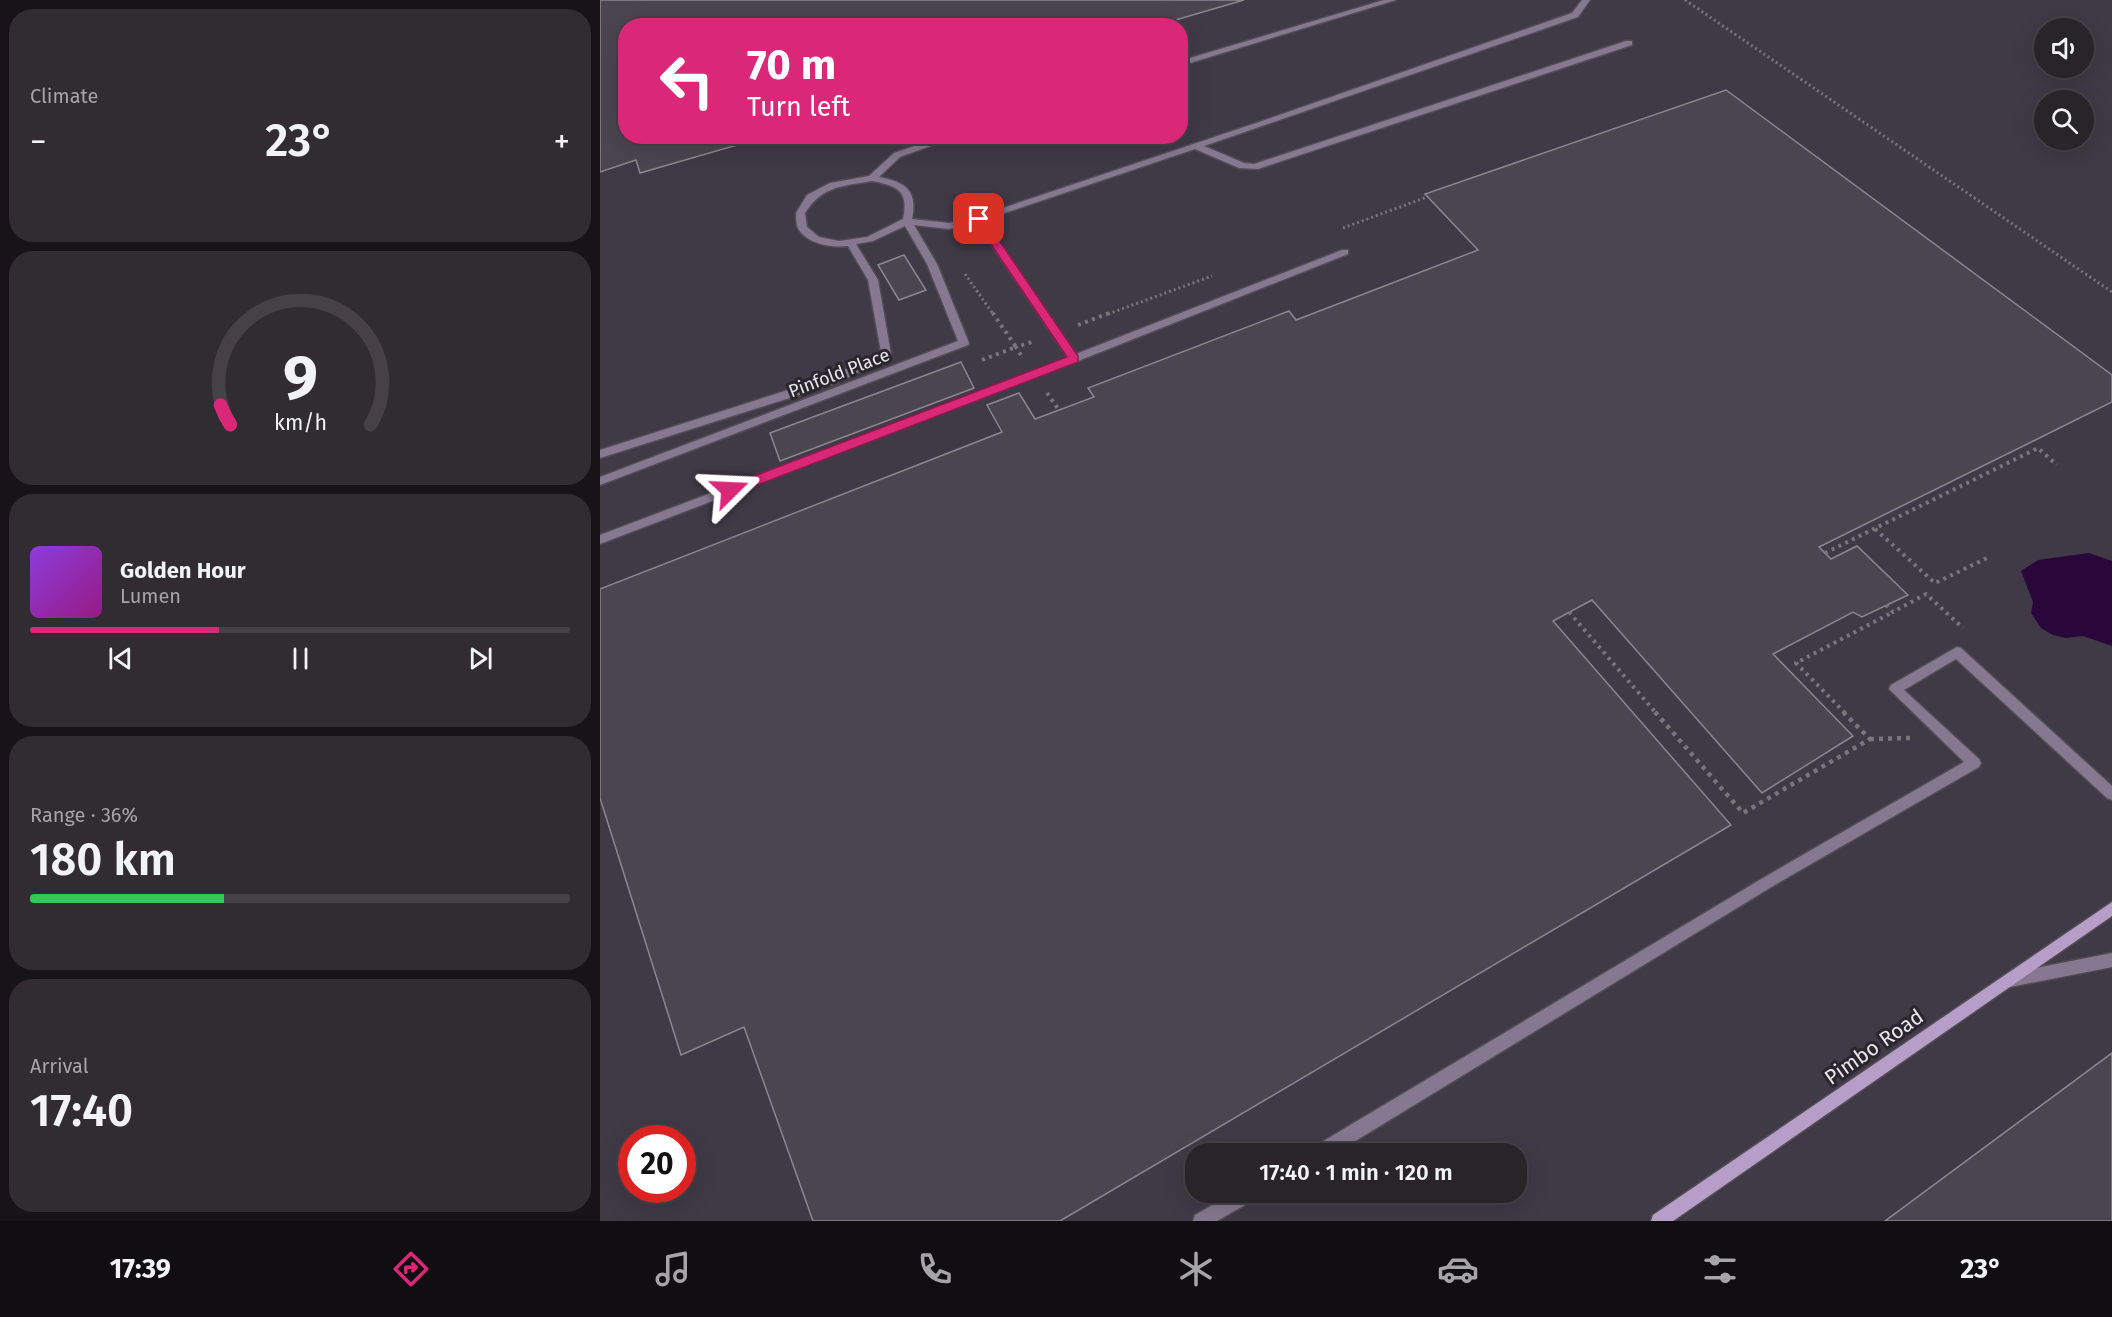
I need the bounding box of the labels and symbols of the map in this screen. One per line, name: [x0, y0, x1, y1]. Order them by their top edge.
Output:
pin: [953, 193, 1004, 244]
street label: Pinfold Place: [785, 344, 893, 402]
position arrow: [698, 458, 762, 522]
street label: Pimbo Road: [1819, 1003, 1929, 1091]
speed limit sign: 20: [618, 1125, 696, 1203]

